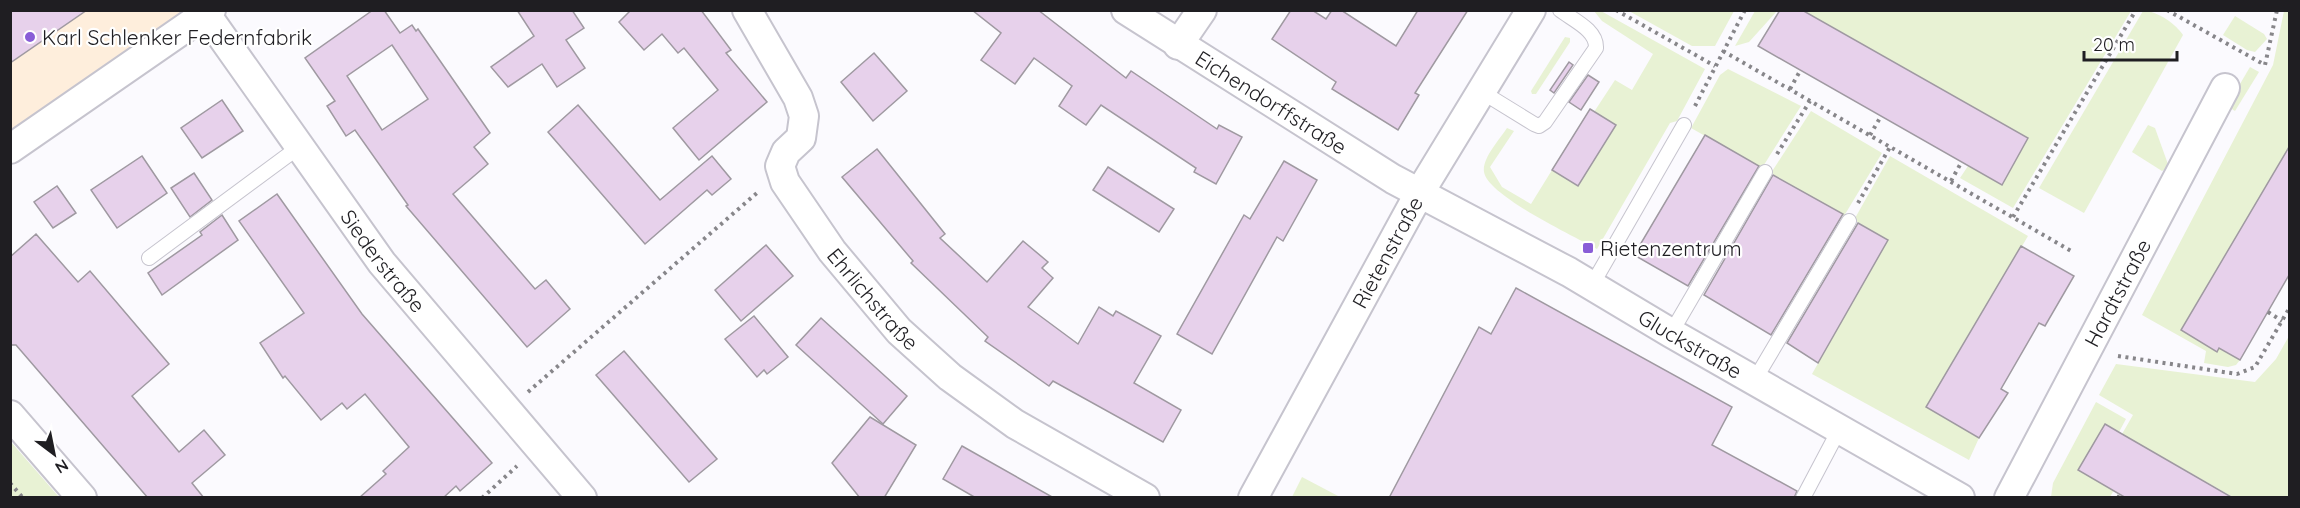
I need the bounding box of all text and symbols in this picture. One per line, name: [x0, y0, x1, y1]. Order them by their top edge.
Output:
place label: Karl Schlenker Federnfabrik: [42, 24, 312, 50]
scale bar: [2084, 24, 2177, 62]
marker: Karl Schlenker Federnfabrik: [23, 30, 37, 44]
text: 20 m: [2093, 33, 2135, 56]
street label: Eichendorffstraße: [1191, 44, 1352, 160]
street label: Rietenstraße: [1346, 192, 1428, 313]
street label: Siederstraße: [335, 205, 431, 318]
place label: Rietenzentrum: [1600, 235, 1742, 261]
street label: Hardtstraße: [2078, 235, 2156, 351]
marker: Rietenzentrum: [1581, 241, 1595, 255]
street label: Ehrlichstraße: [822, 243, 924, 355]
street label: Gluckstraße: [1634, 304, 1747, 384]
north arrow: [24, 424, 84, 484]
text: N: [52, 455, 72, 478]

